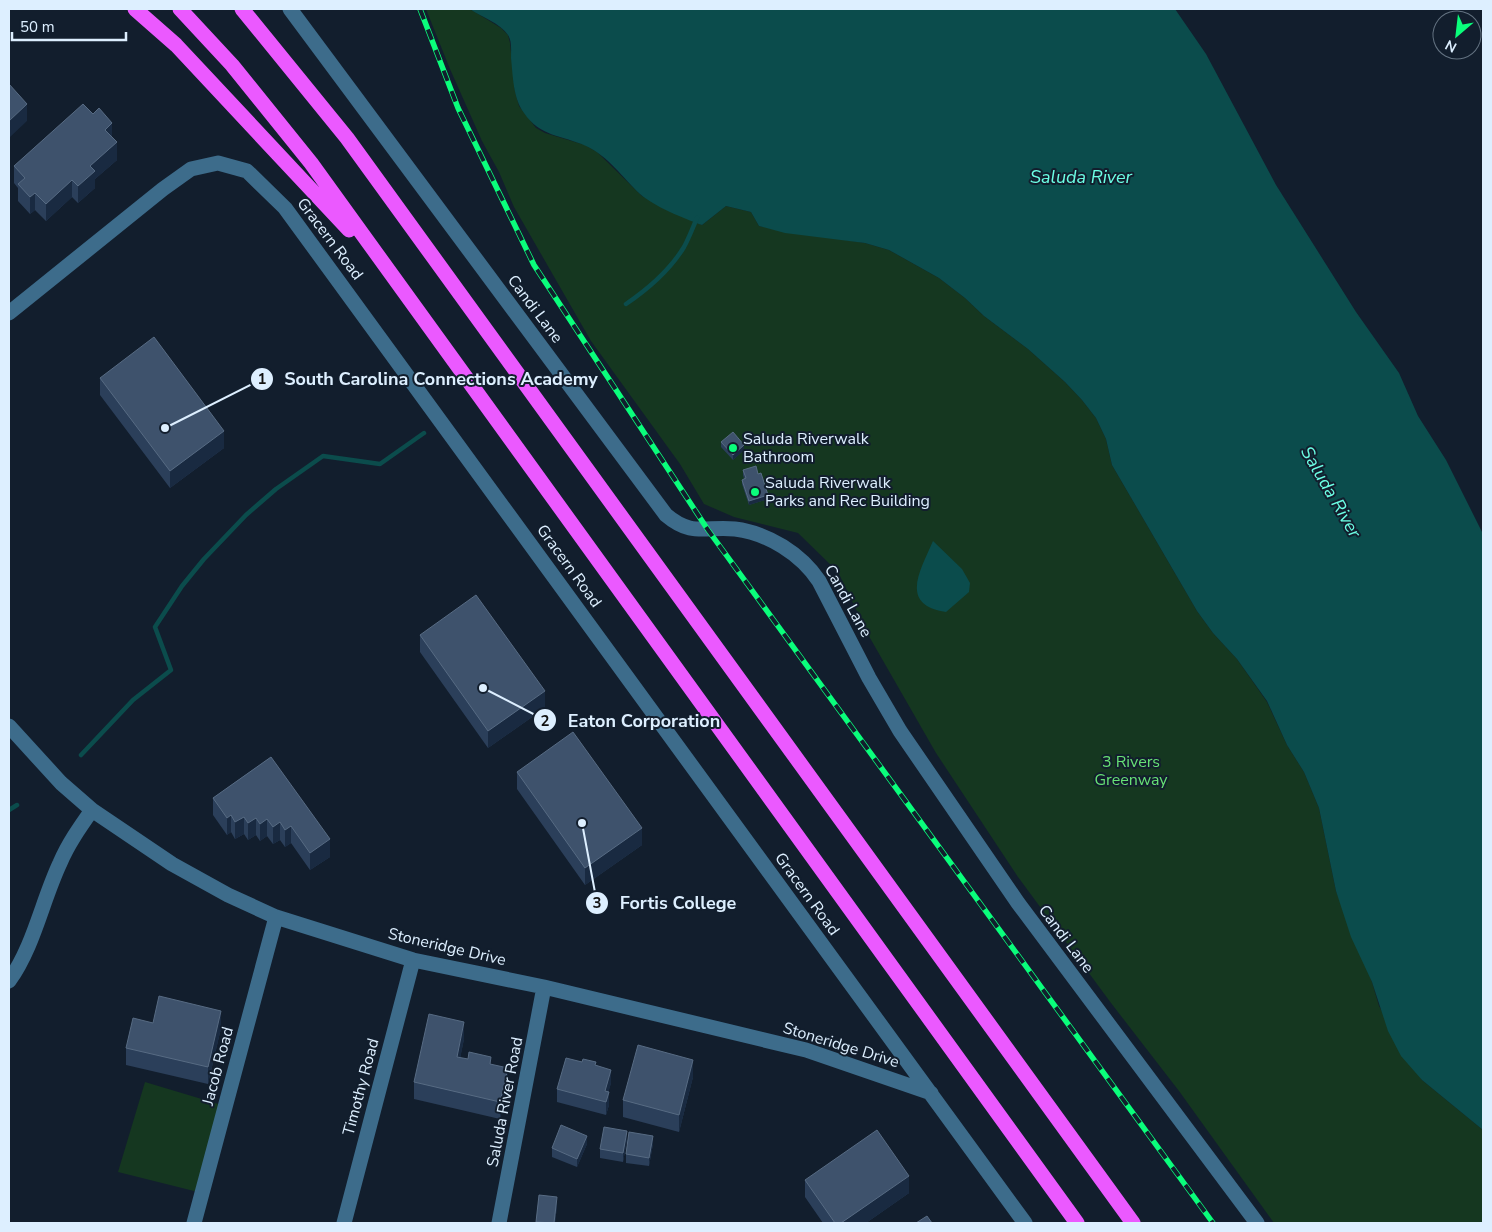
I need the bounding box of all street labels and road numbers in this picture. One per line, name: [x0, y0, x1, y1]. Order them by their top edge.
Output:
street label: Gracern Road: [292, 193, 368, 285]
street label: Candi Lane: [502, 270, 568, 348]
street label: Gracern Road: [531, 520, 607, 612]
street label: Candi Lane: [819, 561, 877, 641]
street label: Gracern Road: [769, 848, 845, 940]
street label: Candi Lane: [1033, 900, 1099, 978]
street label: Stoneridge Drive: [386, 923, 508, 971]
street label: Stoneridge Drive: [780, 1017, 902, 1073]
street label: Jacob Road: [197, 1024, 239, 1109]
street label: Saluda River Road: [482, 1035, 528, 1169]
street label: Timothy Road: [337, 1036, 385, 1138]

